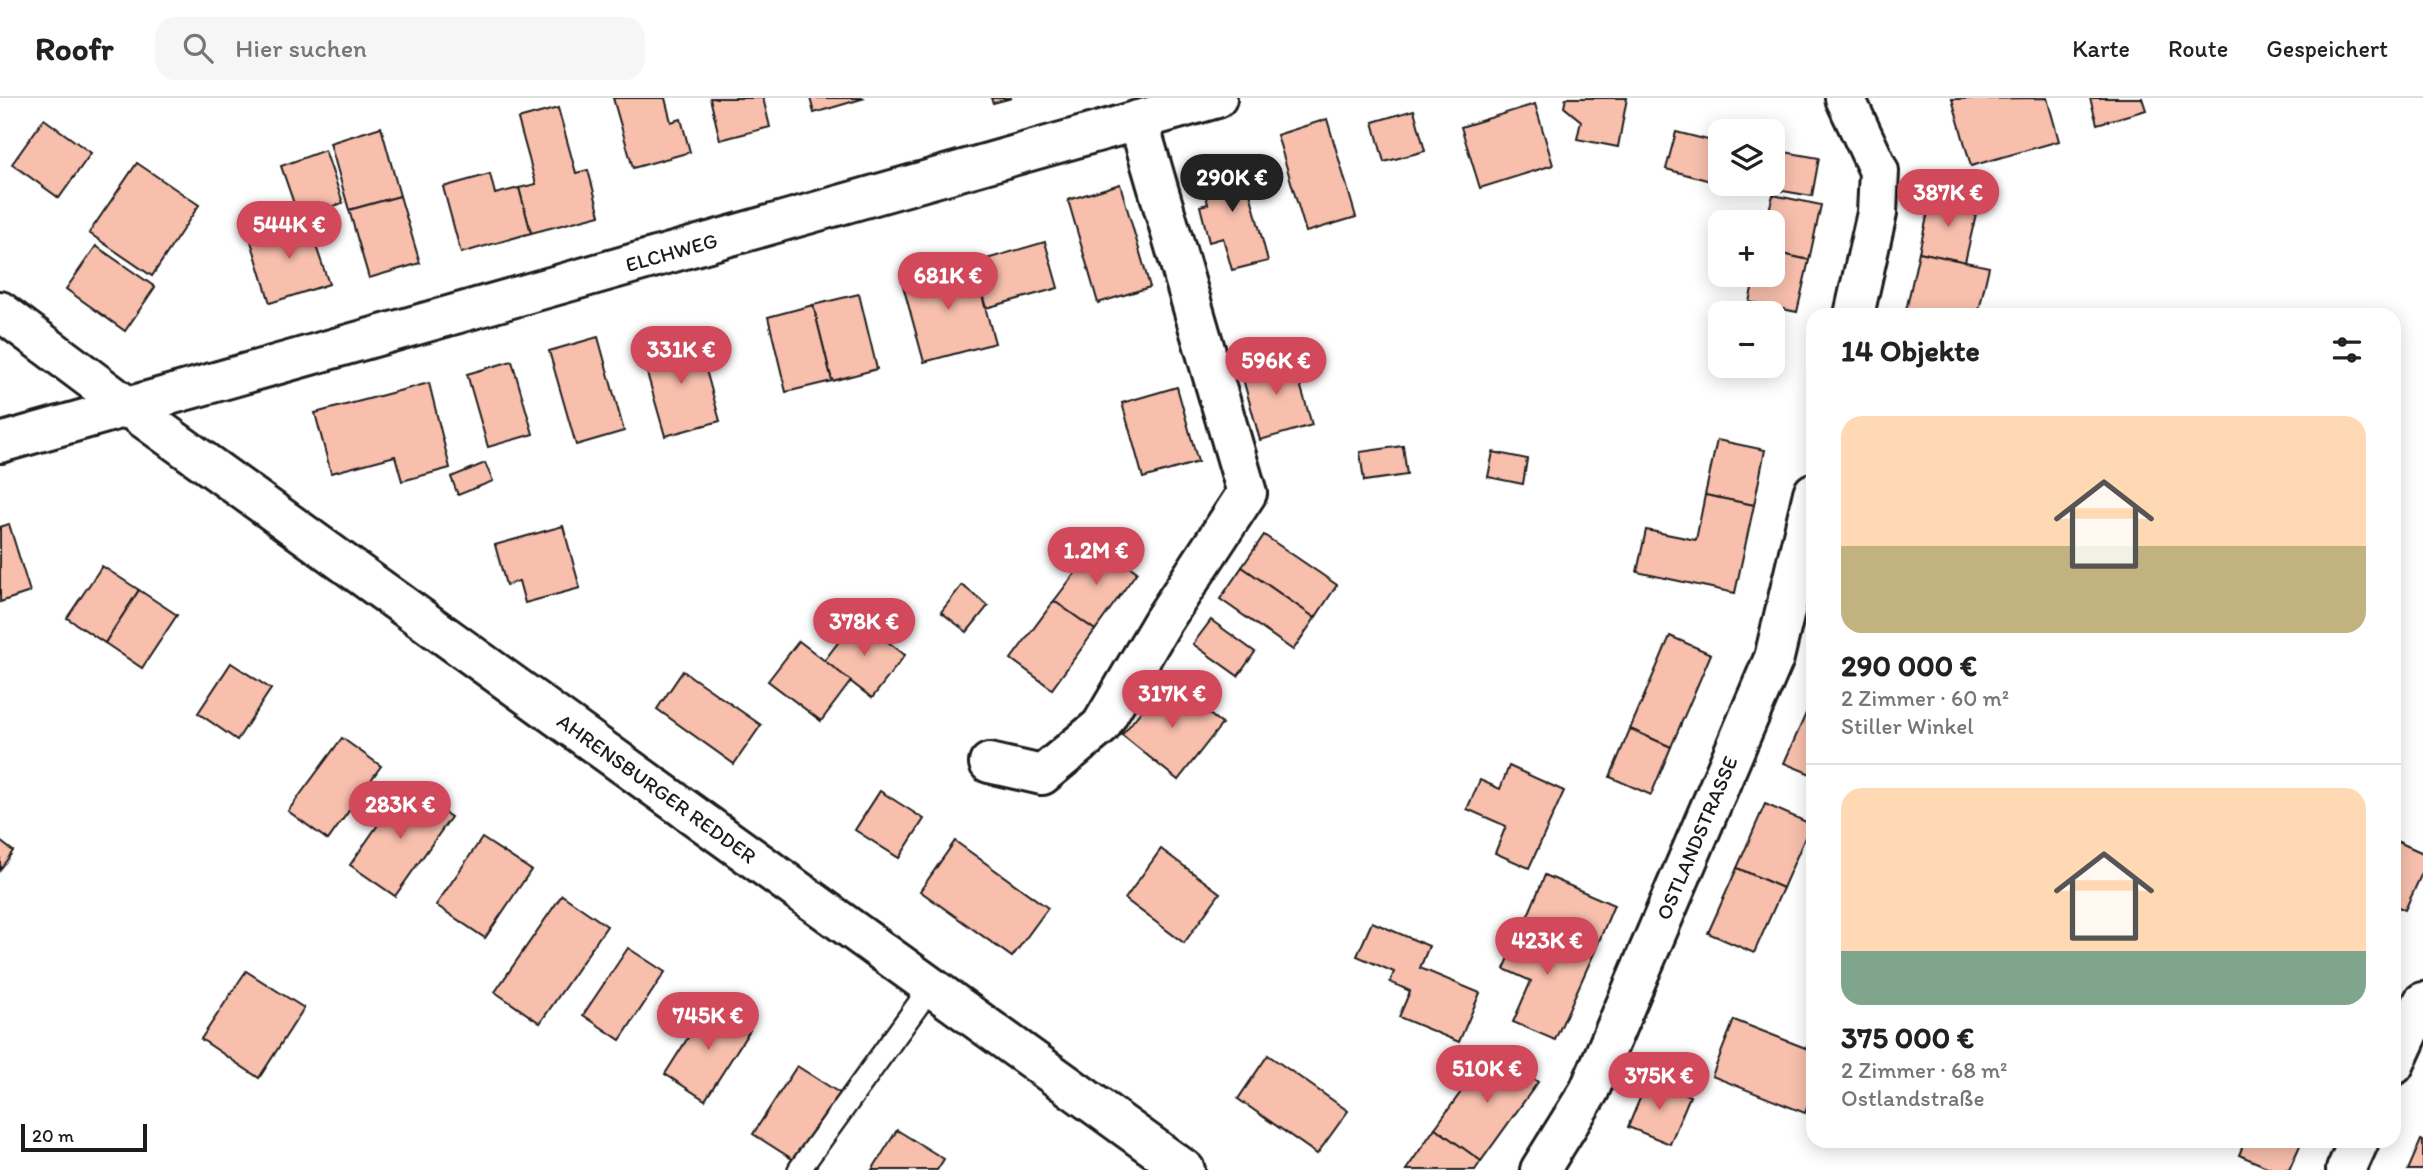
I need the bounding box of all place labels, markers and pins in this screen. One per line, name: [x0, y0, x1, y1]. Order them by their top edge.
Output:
pin: 290K €: [1175, 155, 1289, 214]
pin: 387K €: [1891, 170, 2005, 229]
pin: 544K €: [232, 202, 346, 261]
pin: 681K €: [891, 252, 1005, 312]
pin: 331K €: [624, 327, 738, 386]
pin: 596K €: [1219, 338, 1333, 397]
pin: 1.2M €: [1039, 528, 1153, 587]
pin: 378K €: [807, 598, 921, 658]
pin: 317K €: [1115, 670, 1229, 730]
pin: 283K €: [343, 782, 457, 841]
pin: 423K €: [1490, 918, 1604, 977]
pin: 745K €: [651, 992, 765, 1052]
pin: 510K €: [1430, 1046, 1544, 1105]
pin: 375K €: [1602, 1052, 1716, 1112]

